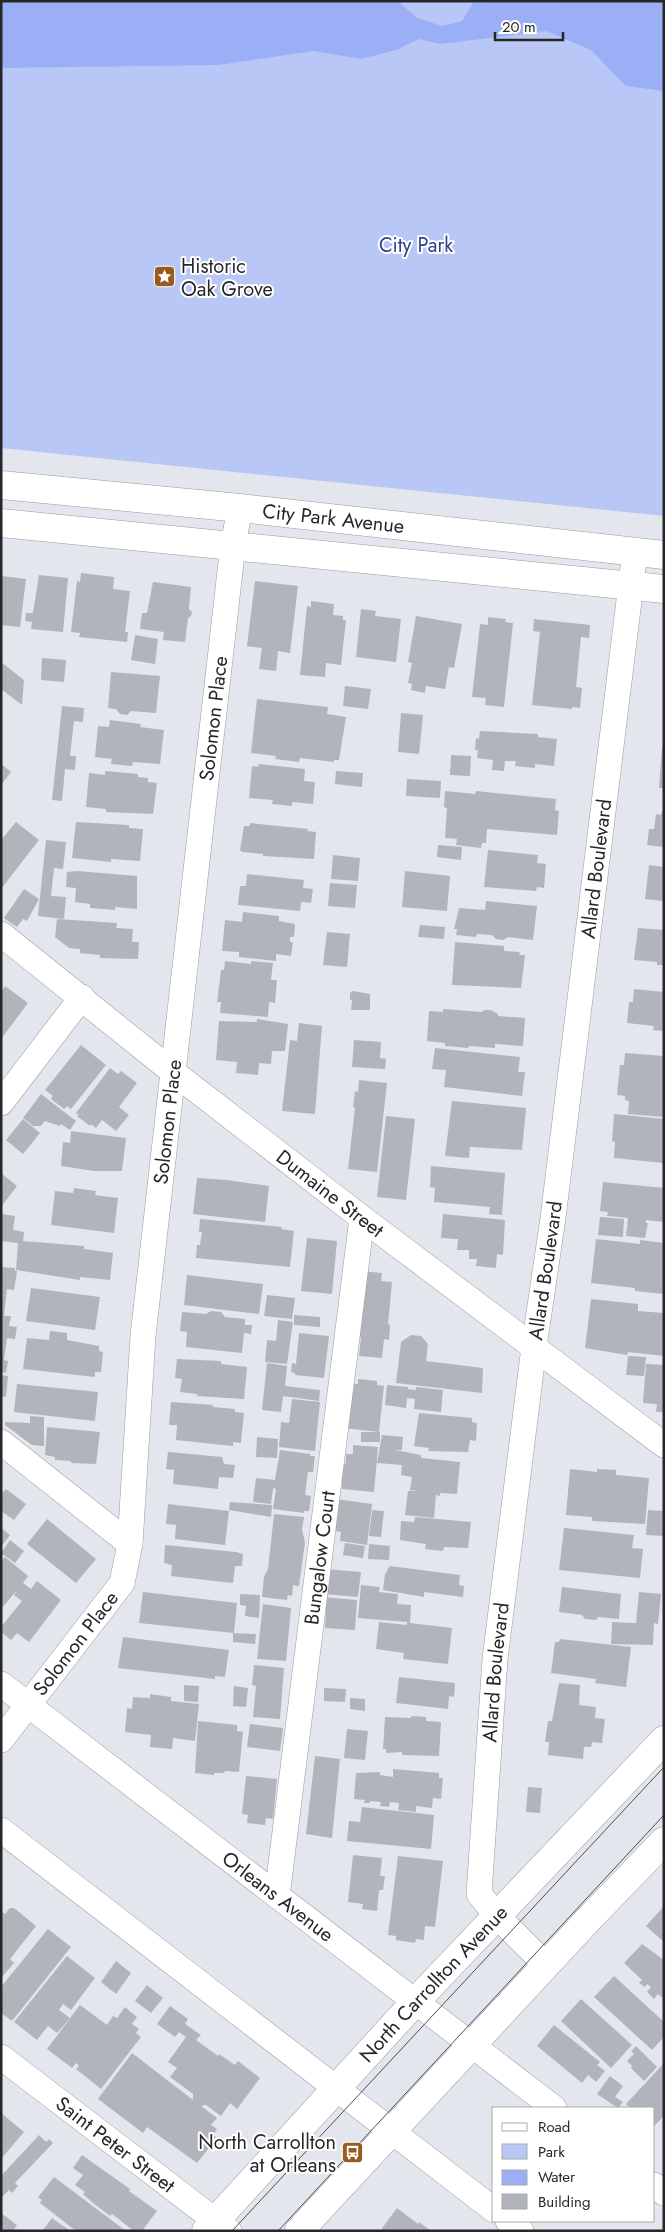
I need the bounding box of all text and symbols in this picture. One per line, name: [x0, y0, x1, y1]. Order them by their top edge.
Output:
scale bar: [495, 10, 562, 42]
text: 20 m: [502, 16, 536, 38]
park label: City Park: [379, 231, 453, 260]
place label: Historic Oak Grove: [181, 252, 273, 304]
place icon: Historic Oak Grove: [153, 265, 177, 289]
street label: City Park Avenue: [261, 497, 406, 541]
street label: Solomon Place: [192, 654, 235, 782]
street label: Allard Boulevard: [574, 797, 619, 940]
street label: Solomon Place: [146, 1058, 189, 1186]
street label: Dumaine Street: [270, 1143, 390, 1245]
street label: Allard Boulevard: [521, 1199, 570, 1342]
street label: Bungalow Court: [297, 1489, 343, 1626]
street label: Solomon Place: [26, 1585, 126, 1702]
street label: Allard Boulevard: [475, 1601, 517, 1743]
street label: Orleans Avenue: [216, 1844, 340, 1949]
street label: North Carrollton Avenue: [353, 1899, 515, 2069]
street label: Saint Peter Street: [49, 2090, 181, 2200]
legend: [492, 2107, 655, 2222]
text: Road: [538, 2116, 570, 2138]
place label: North Carrollton at Orleans: [198, 2128, 336, 2180]
bus stop icon: North Carrollton at Orleans: [340, 2141, 364, 2165]
text: Park: [538, 2141, 565, 2163]
text: Water: [538, 2166, 576, 2188]
text: Building: [538, 2191, 590, 2213]

